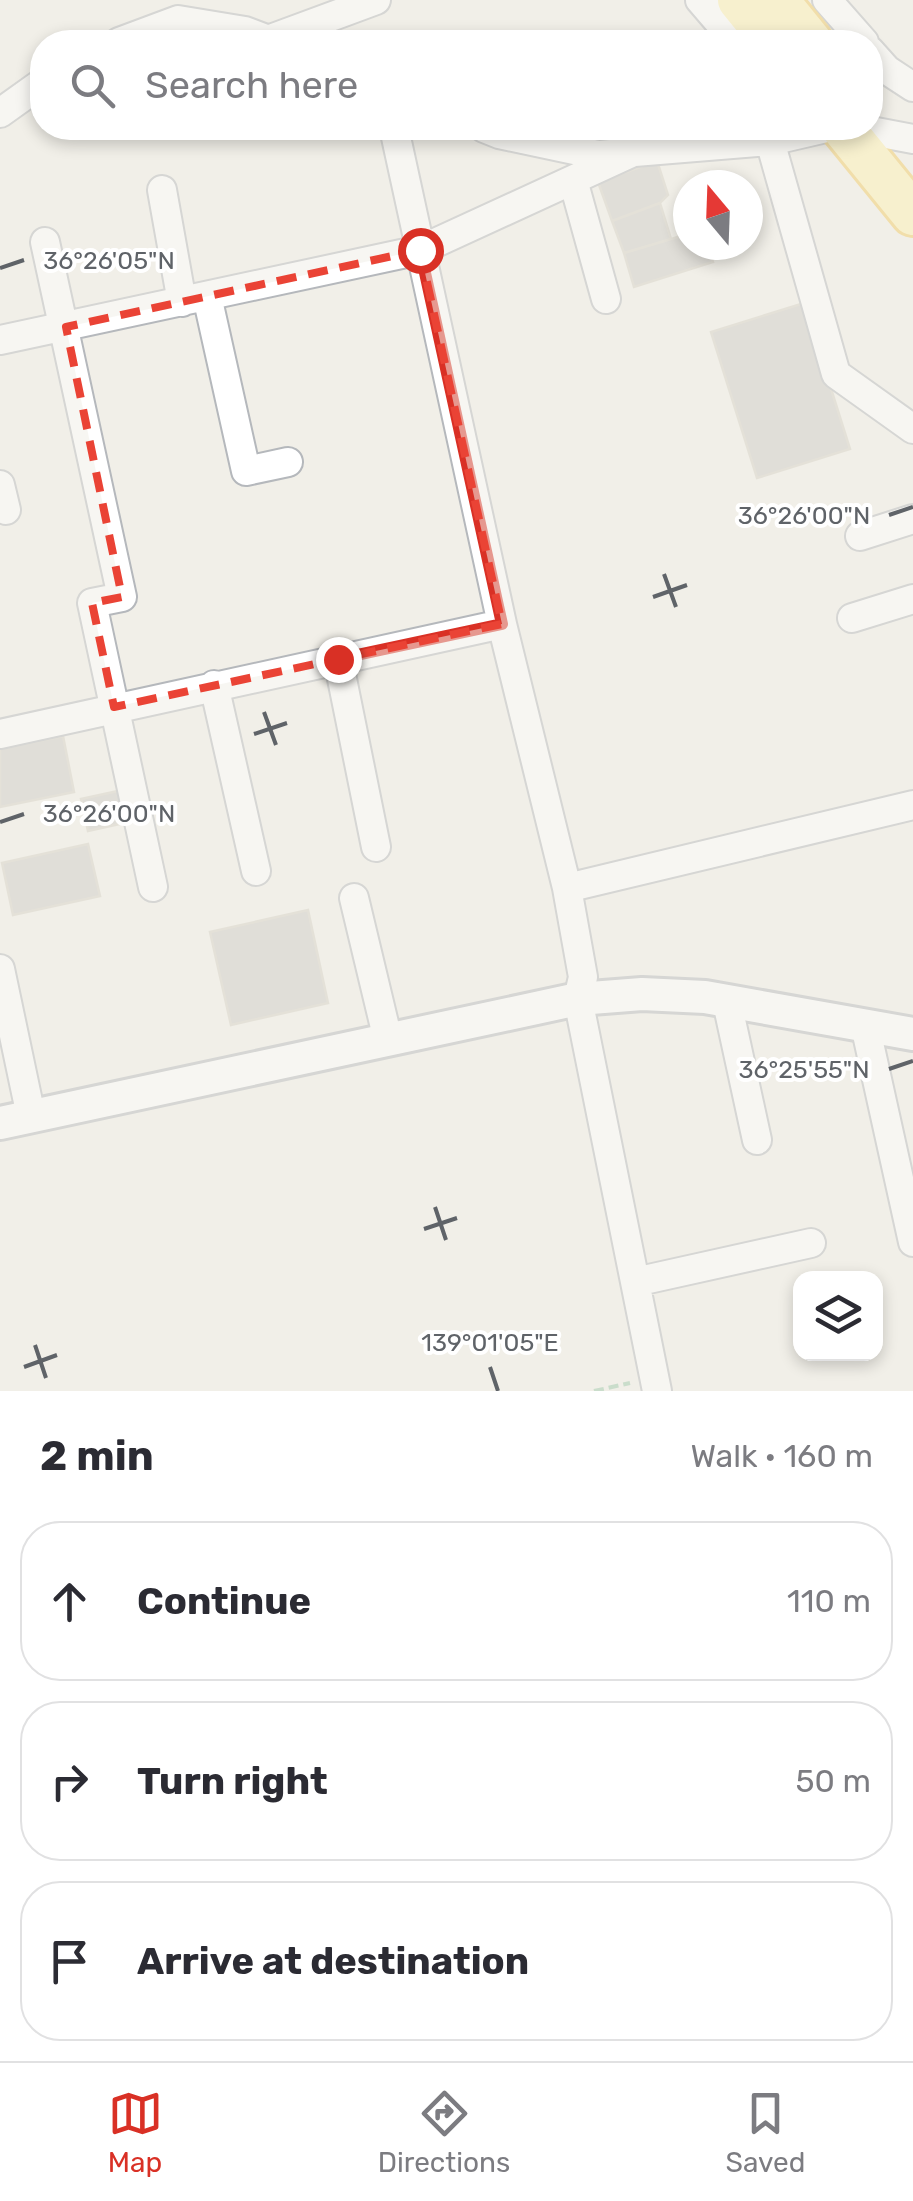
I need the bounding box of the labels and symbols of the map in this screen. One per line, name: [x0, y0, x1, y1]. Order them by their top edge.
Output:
north arrow: [673, 170, 763, 260]
route start: [398, 228, 444, 274]
text: 36°26'05"N: [43, 246, 175, 275]
text: 36°26'00"N: [738, 501, 870, 530]
route end: [316, 637, 362, 683]
text: 36°26'00"N: [43, 799, 175, 828]
text: 36°25'55"N: [738, 1055, 870, 1084]
text: 139°01'05"E: [421, 1328, 559, 1357]

